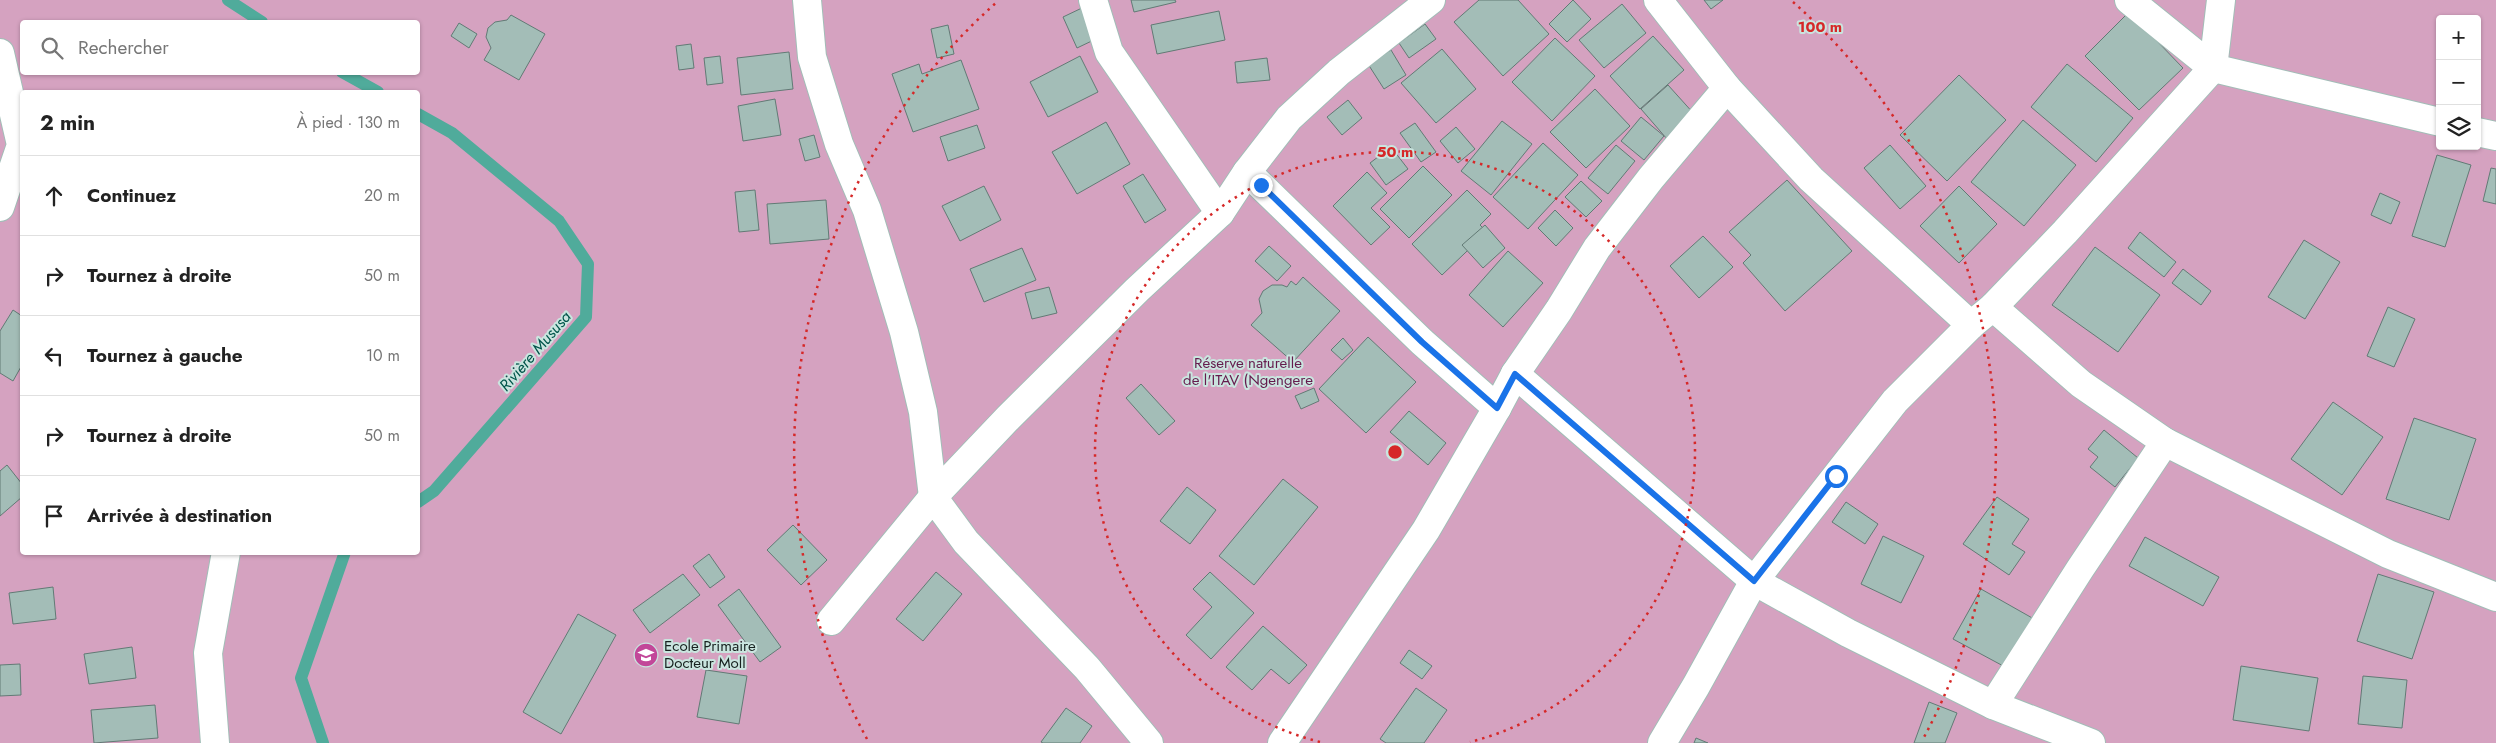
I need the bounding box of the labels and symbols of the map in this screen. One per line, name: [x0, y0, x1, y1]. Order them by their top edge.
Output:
text: 100 m: [1798, 16, 1842, 38]
text: 50 m: [1377, 141, 1413, 163]
route end: [1250, 174, 1273, 197]
water label: Rivière Mususa: [494, 306, 576, 396]
park label: Réserve naturelle de l'ITAV (Ngengere: [1183, 352, 1313, 391]
centre of rings: [1386, 443, 1404, 461]
route start: [1825, 465, 1848, 488]
place label: Ecole Primaire Docteur Moll: [664, 635, 756, 674]
school or university icon: Ecole Primaire Docteur Moll: [633, 642, 659, 668]

